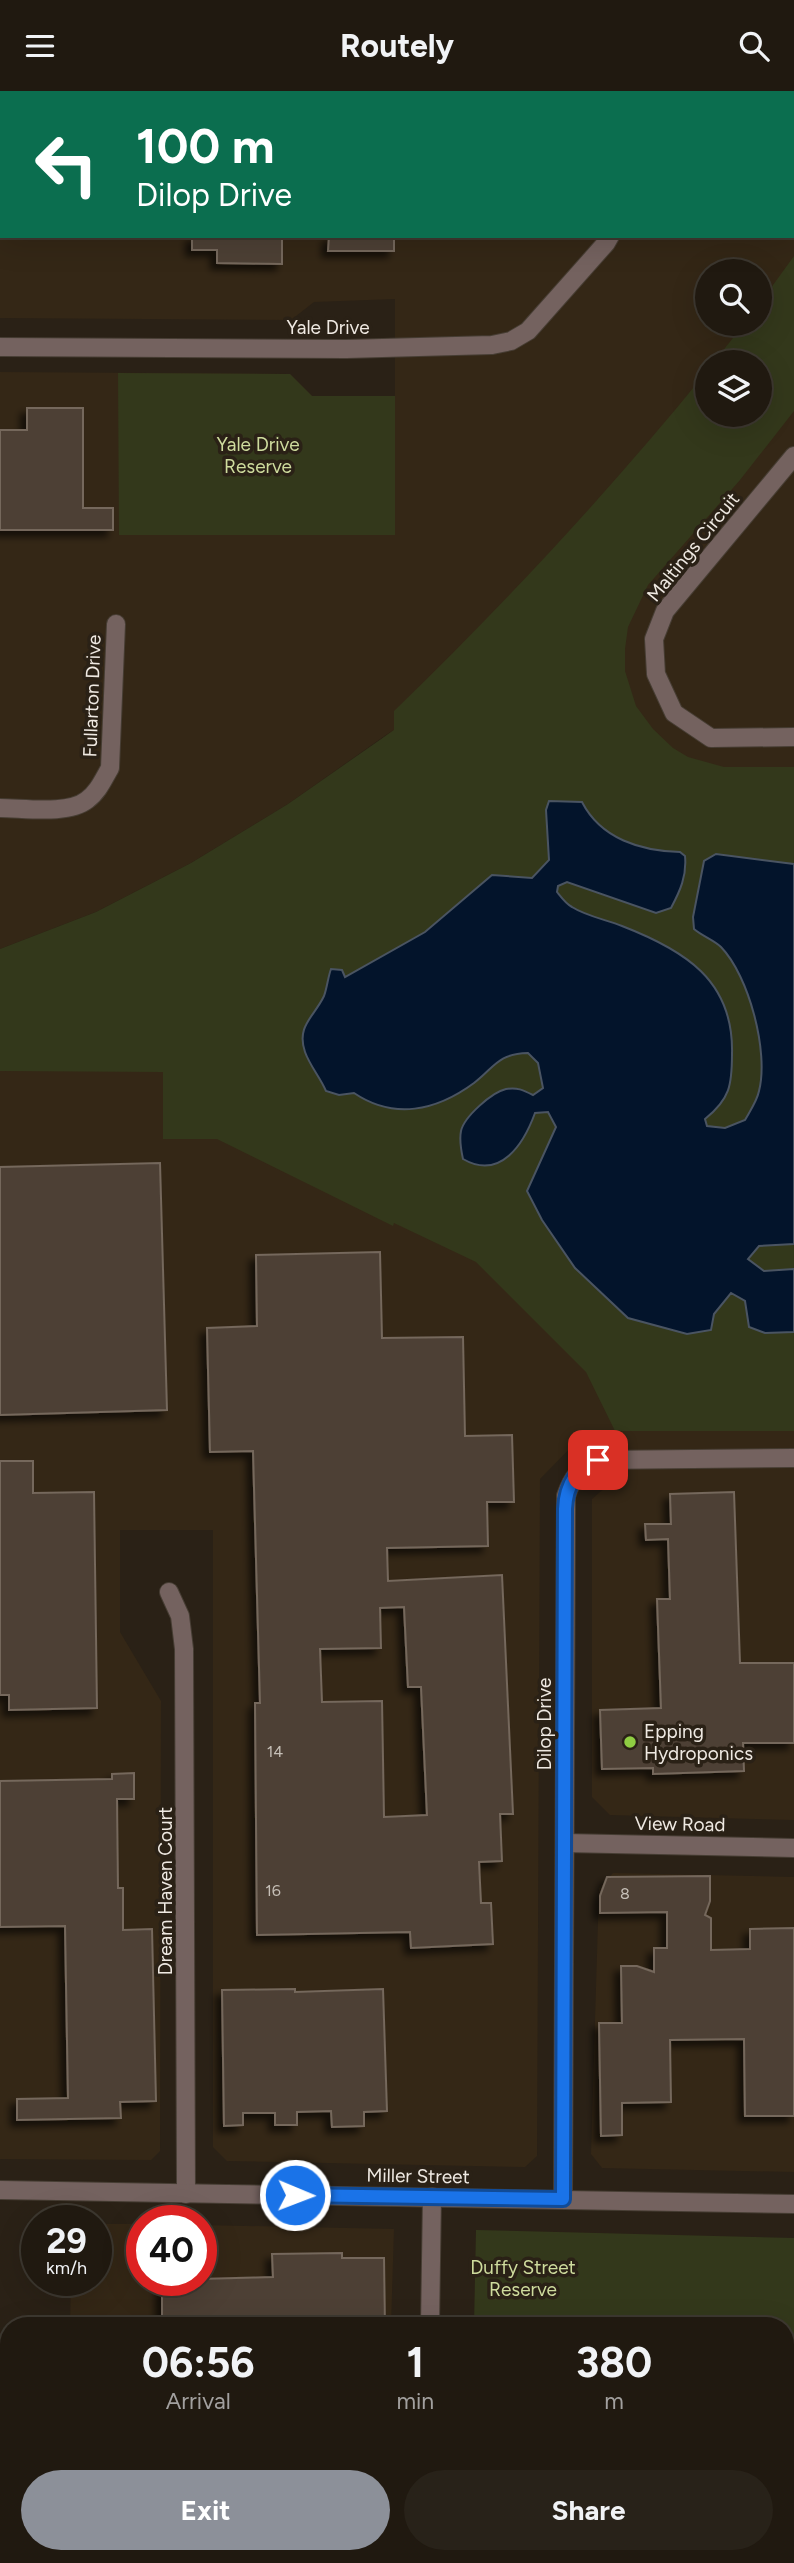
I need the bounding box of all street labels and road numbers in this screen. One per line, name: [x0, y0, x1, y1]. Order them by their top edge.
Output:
street label: Yale Drive: [286, 316, 370, 339]
street label: Maltings Circuit: [642, 488, 744, 606]
street label: Fullarton Drive: [78, 634, 106, 758]
street label: Dilop Drive: [533, 1678, 556, 1770]
street label: Dream Haven Court: [154, 1807, 177, 1975]
street label: View Road: [634, 1812, 726, 1836]
street label: Miller Street: [366, 2164, 470, 2188]

